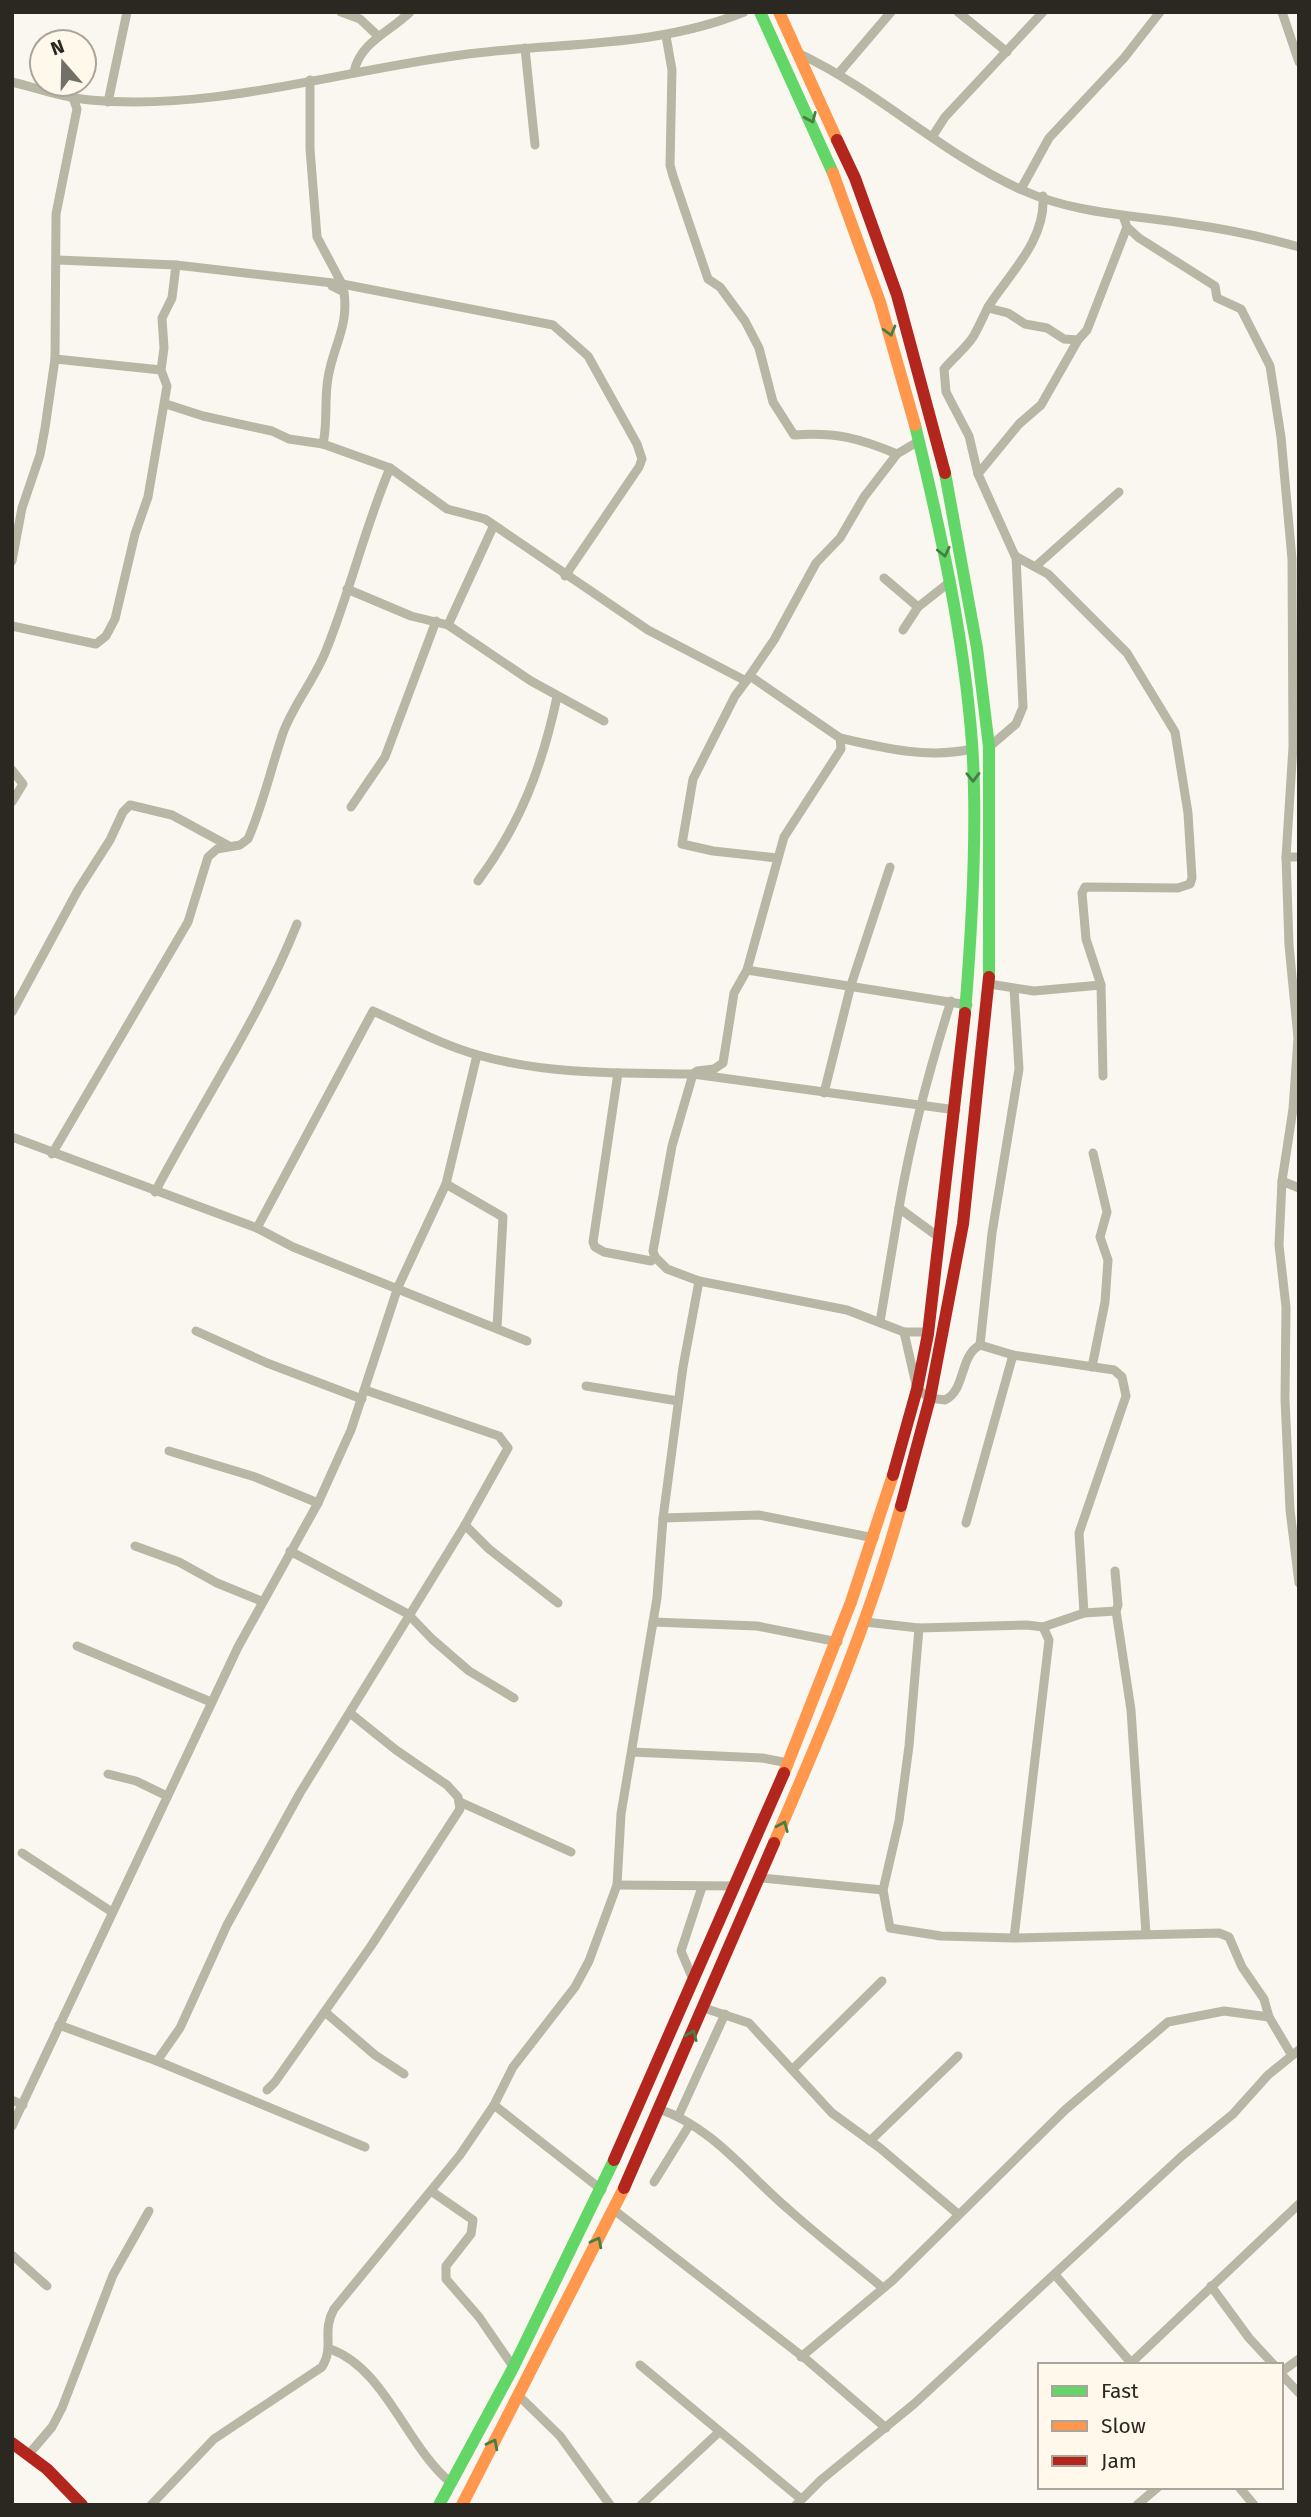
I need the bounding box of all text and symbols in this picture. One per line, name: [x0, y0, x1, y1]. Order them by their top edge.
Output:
north arrow: [28, 28, 98, 98]
text: N: [47, 35, 67, 60]
one-way arrow: [803, 110, 817, 123]
one-way arrow: [882, 325, 896, 337]
one-way arrow: [936, 546, 951, 558]
one-way arrow: [965, 772, 980, 783]
one-way arrow: [774, 1821, 788, 1833]
one-way arrow: [684, 2030, 698, 2042]
one-way arrow: [589, 2237, 603, 2249]
legend: [1038, 2363, 1283, 2489]
text: Fast: [1101, 2378, 1139, 2404]
text: Slow: [1101, 2413, 1146, 2439]
one-way arrow: [484, 2439, 498, 2451]
text: Jam: [1101, 2448, 1137, 2474]

